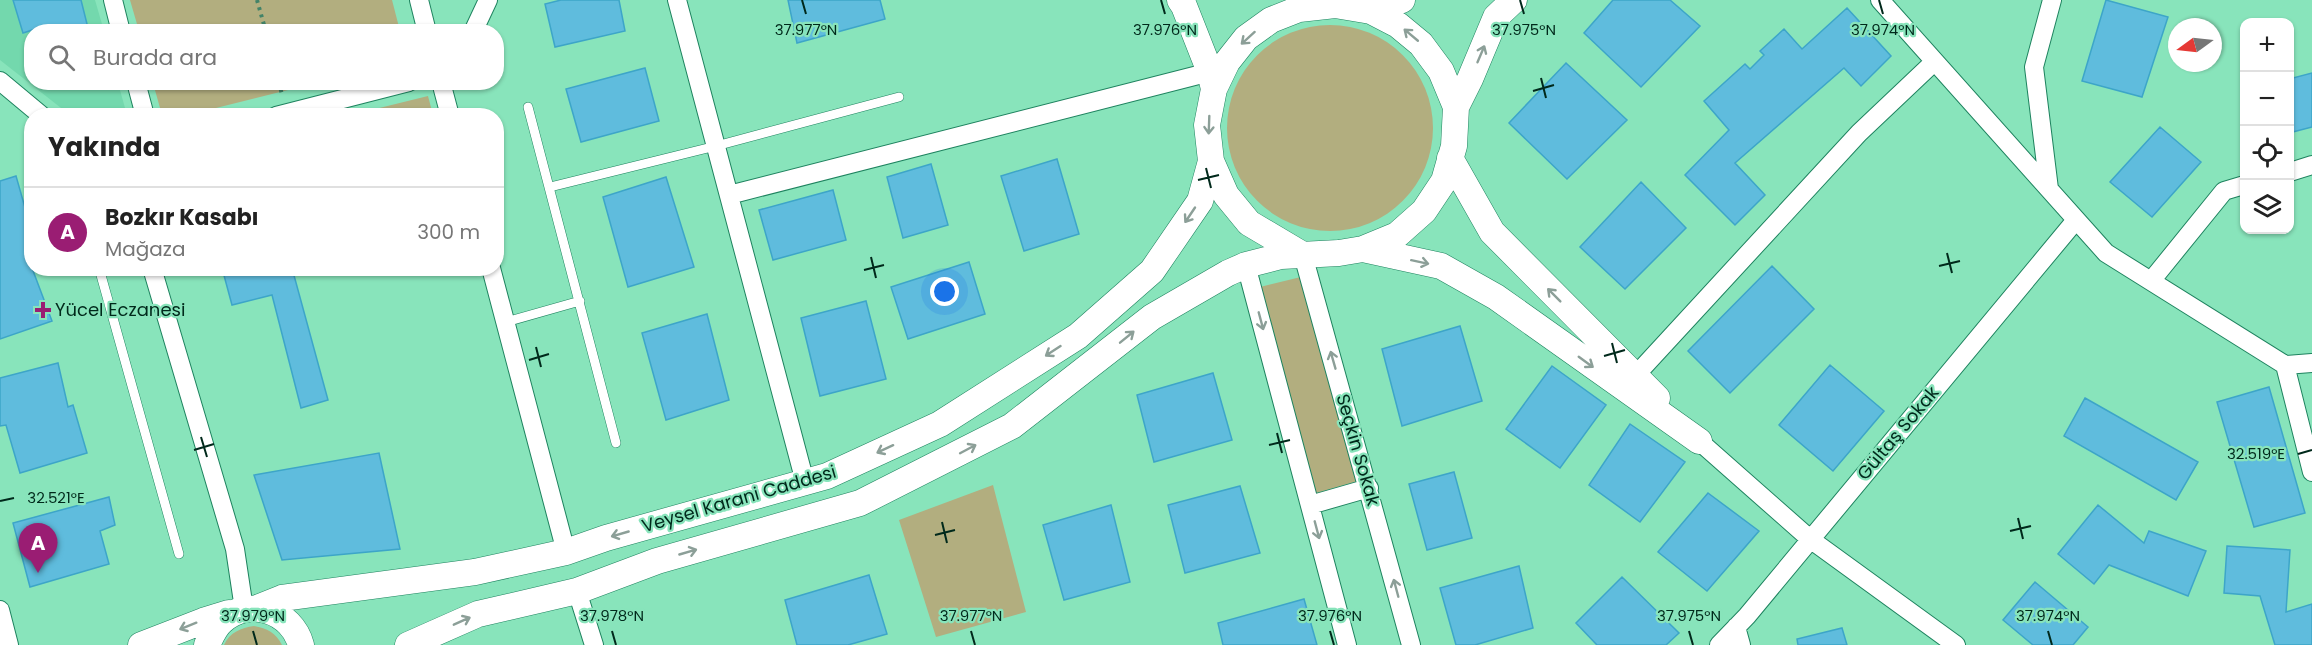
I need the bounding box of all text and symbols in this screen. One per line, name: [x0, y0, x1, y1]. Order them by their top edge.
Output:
north arrow: [2168, 18, 2222, 72]
map controls: [2240, 18, 2294, 234]
button: +: [2240, 18, 2294, 72]
text: 37.977°N: [775, 19, 837, 40]
text: 37.976°N: [1133, 19, 1197, 40]
text: 37.975°N: [1492, 19, 1556, 40]
text: 37.974°N: [1851, 19, 1915, 40]
search box: [24, 24, 504, 90]
one-way arrow: [1404, 28, 1419, 42]
one-way arrow: [1241, 31, 1256, 45]
icon: search: [45, 41, 78, 74]
text: Burada ara: [93, 42, 217, 73]
one-way arrow: [1475, 45, 1487, 63]
button: −: [2240, 72, 2294, 126]
one-way arrow: [1203, 115, 1214, 134]
button: locate: [2240, 126, 2294, 180]
text: Yakında: [48, 129, 160, 165]
button: layers: [2240, 180, 2294, 234]
text: Bozkır Kasabı: [105, 202, 259, 233]
one-way arrow: [1184, 207, 1196, 223]
text: A: [60, 218, 75, 246]
text: 300 m: [417, 218, 480, 246]
text: Mağaza: [105, 235, 185, 263]
one-way arrow: [1411, 256, 1430, 268]
your location: [930, 277, 959, 306]
one-way arrow: [1547, 287, 1562, 302]
place label: Yücel Eczanesi: [55, 297, 185, 322]
marker: Yücel Eczanesi: [36, 303, 50, 317]
one-way arrow: [1256, 311, 1268, 330]
one-way arrow: [1119, 330, 1135, 343]
one-way arrow: [1045, 345, 1062, 358]
one-way arrow: [1327, 351, 1338, 370]
one-way arrow: [1577, 355, 1593, 368]
street label: Gültaş Sokak: [1851, 380, 1945, 485]
street label: Seçkin Sokak: [1331, 391, 1387, 510]
one-way arrow: [959, 443, 977, 454]
text: 32.519°E: [2227, 443, 2285, 464]
one-way arrow: [877, 444, 895, 455]
street label: Veysel Karani Caddesi: [639, 459, 839, 538]
text: 32.521°E: [27, 487, 85, 508]
one-way arrow: [1311, 520, 1323, 539]
pin: A: [18, 524, 57, 573]
one-way arrow: [611, 528, 630, 540]
one-way arrow: [678, 546, 697, 557]
one-way arrow: [1390, 579, 1401, 598]
text: 37.979°N: [221, 605, 285, 626]
text: 37.978°N: [580, 605, 644, 626]
text: 37.977°N: [940, 605, 1002, 626]
text: 37.976°N: [1298, 605, 1362, 626]
text: 37.975°N: [1657, 605, 1721, 626]
text: 37.974°N: [2016, 605, 2080, 626]
one-way arrow: [453, 615, 471, 626]
one-way arrow: [179, 622, 198, 633]

